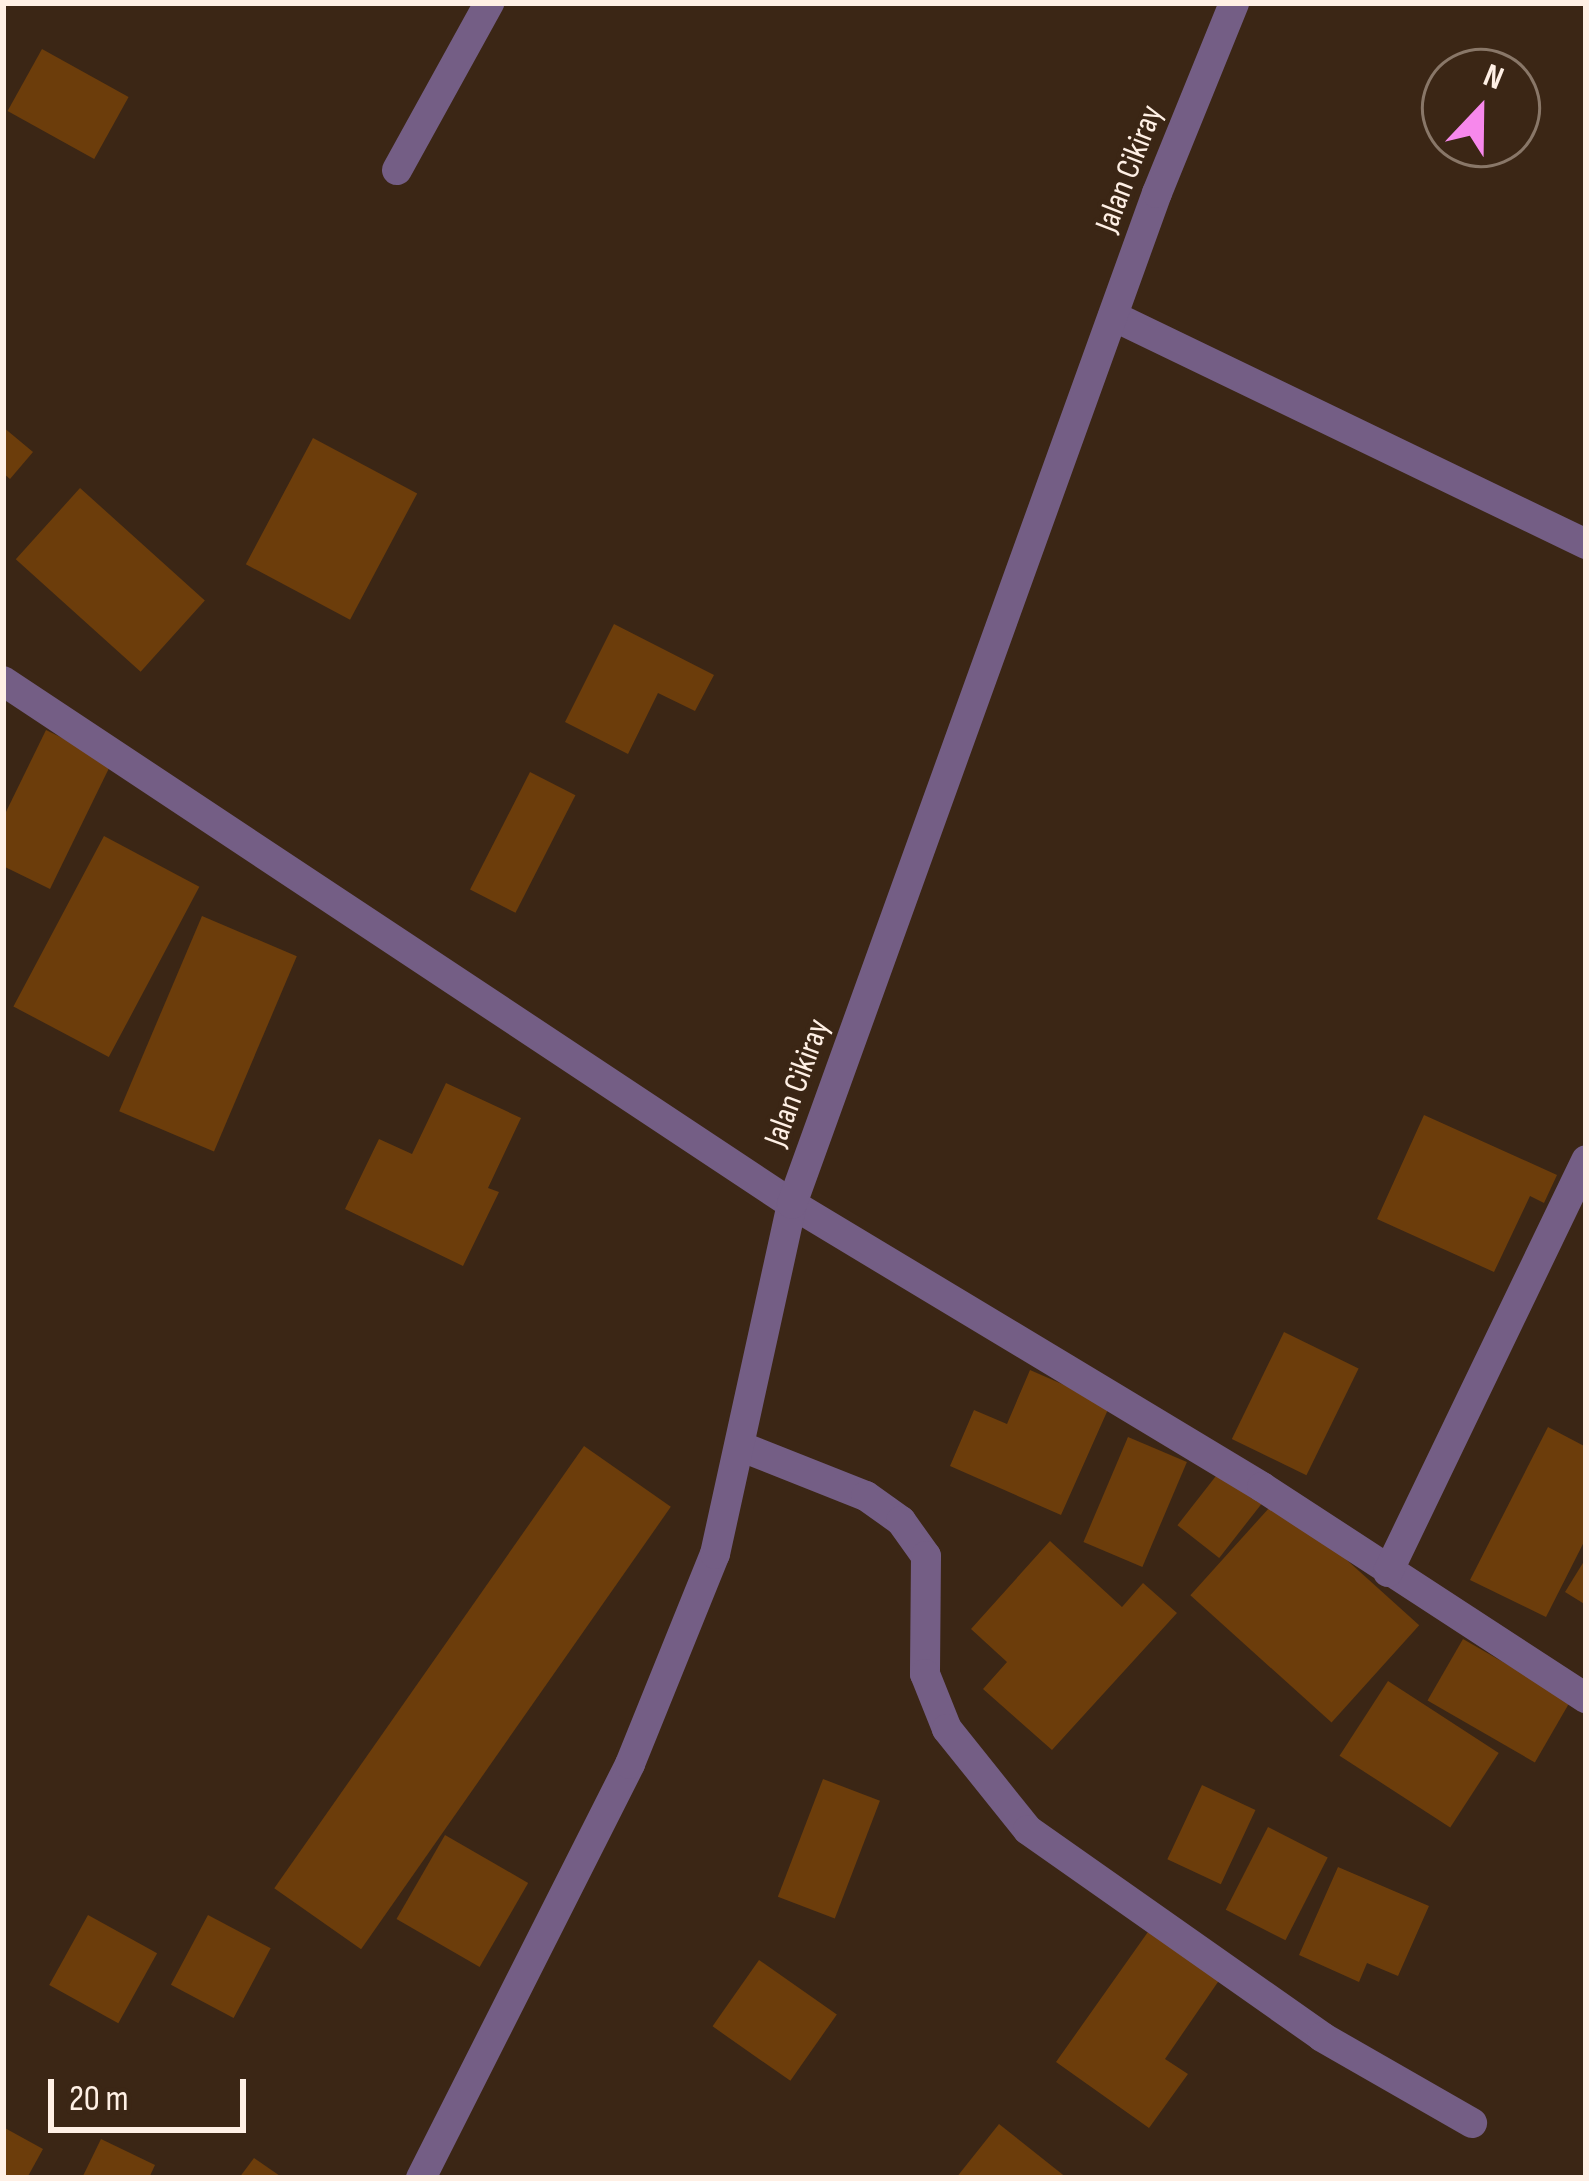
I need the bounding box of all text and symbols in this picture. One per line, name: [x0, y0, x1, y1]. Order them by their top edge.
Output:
north arrow: [1421, 48, 1541, 168]
text: N: [1478, 56, 1509, 99]
street label: Jalan Cikiray: [1088, 100, 1172, 238]
street label: Jalan Cikiray: [757, 1014, 839, 1152]
scale bar: [54, 2055, 252, 2129]
text: 20 m: [69, 2078, 129, 2121]

